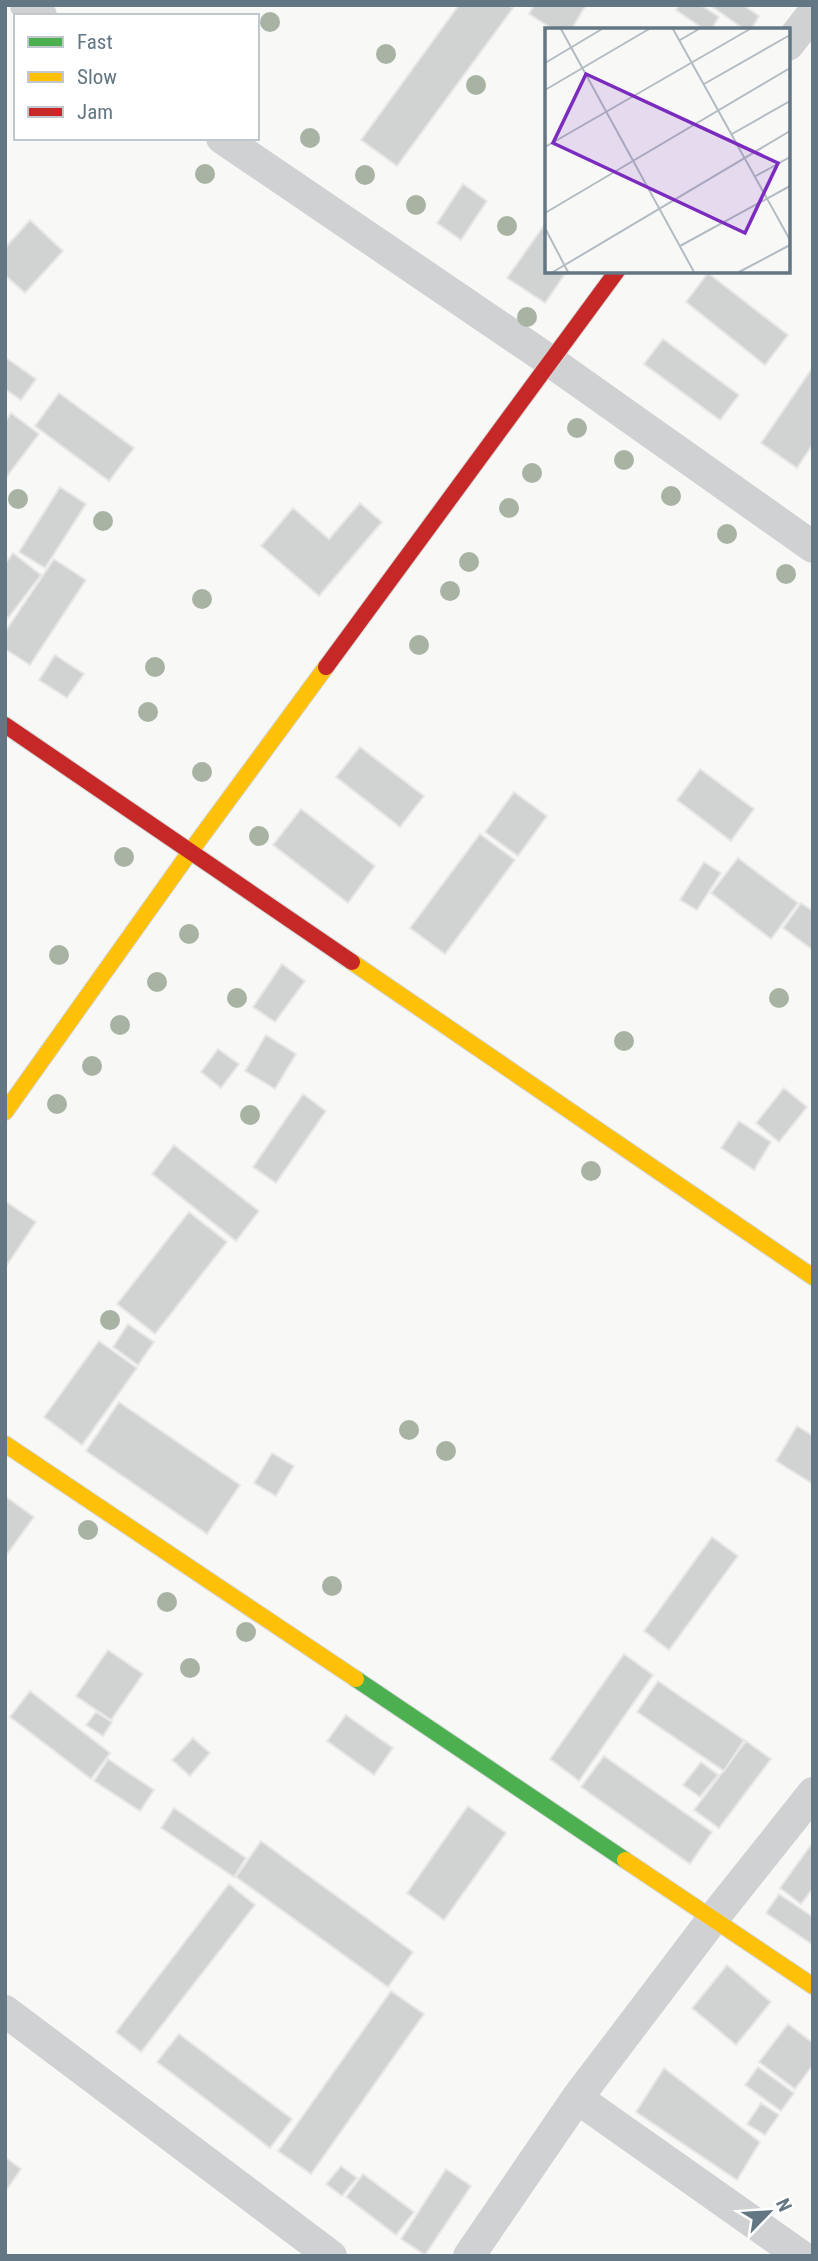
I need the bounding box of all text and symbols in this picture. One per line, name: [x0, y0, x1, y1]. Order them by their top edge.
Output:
legend: [14, 14, 259, 140]
inset map: [545, 28, 790, 273]
text: Fast: [77, 30, 113, 54]
text: Slow: [77, 65, 117, 89]
text: Jam: [77, 100, 113, 124]
north arrow: [734, 2177, 804, 2247]
text: N: [771, 2195, 797, 2215]

